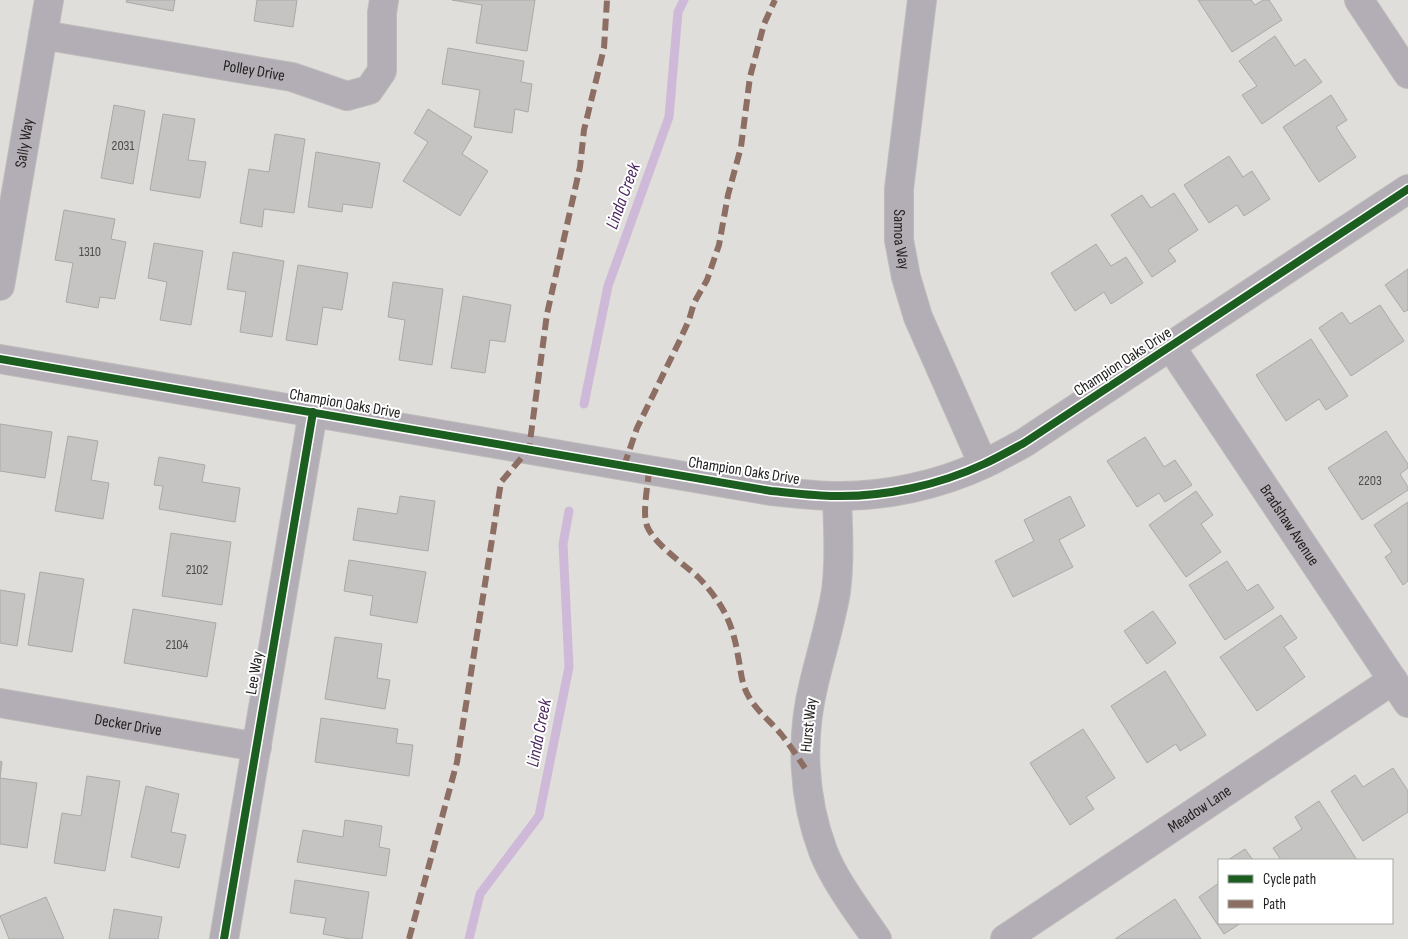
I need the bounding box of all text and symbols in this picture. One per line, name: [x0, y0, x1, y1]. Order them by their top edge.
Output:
street label: Polley Drive: [222, 56, 286, 85]
street label: Sally Way: [11, 117, 38, 169]
house number: 2031: [112, 137, 134, 154]
water label: Linda Creek: [601, 159, 645, 232]
street label: Samoa Way: [889, 209, 914, 271]
house number: 1310: [79, 243, 101, 260]
street label: Champion Oaks Drive: [1071, 323, 1175, 401]
street label: Champion Oaks Drive: [288, 385, 402, 423]
street label: Champion Oaks Drive: [687, 453, 801, 489]
house number: 2203: [1358, 472, 1382, 489]
street label: Bradshaw Avenue: [1256, 481, 1323, 569]
house number: 2102: [186, 561, 209, 578]
house number: 2104: [166, 636, 189, 653]
street label: Lee Way: [242, 650, 268, 696]
water label: Linda Creek: [522, 696, 556, 769]
street label: Hurst Way: [797, 697, 821, 753]
street label: Decker Drive: [93, 710, 163, 740]
street label: Meadow Lane: [1164, 781, 1235, 837]
legend: [1218, 859, 1393, 924]
text: Cycle path: [1263, 870, 1316, 889]
text: Path: [1263, 895, 1286, 914]

